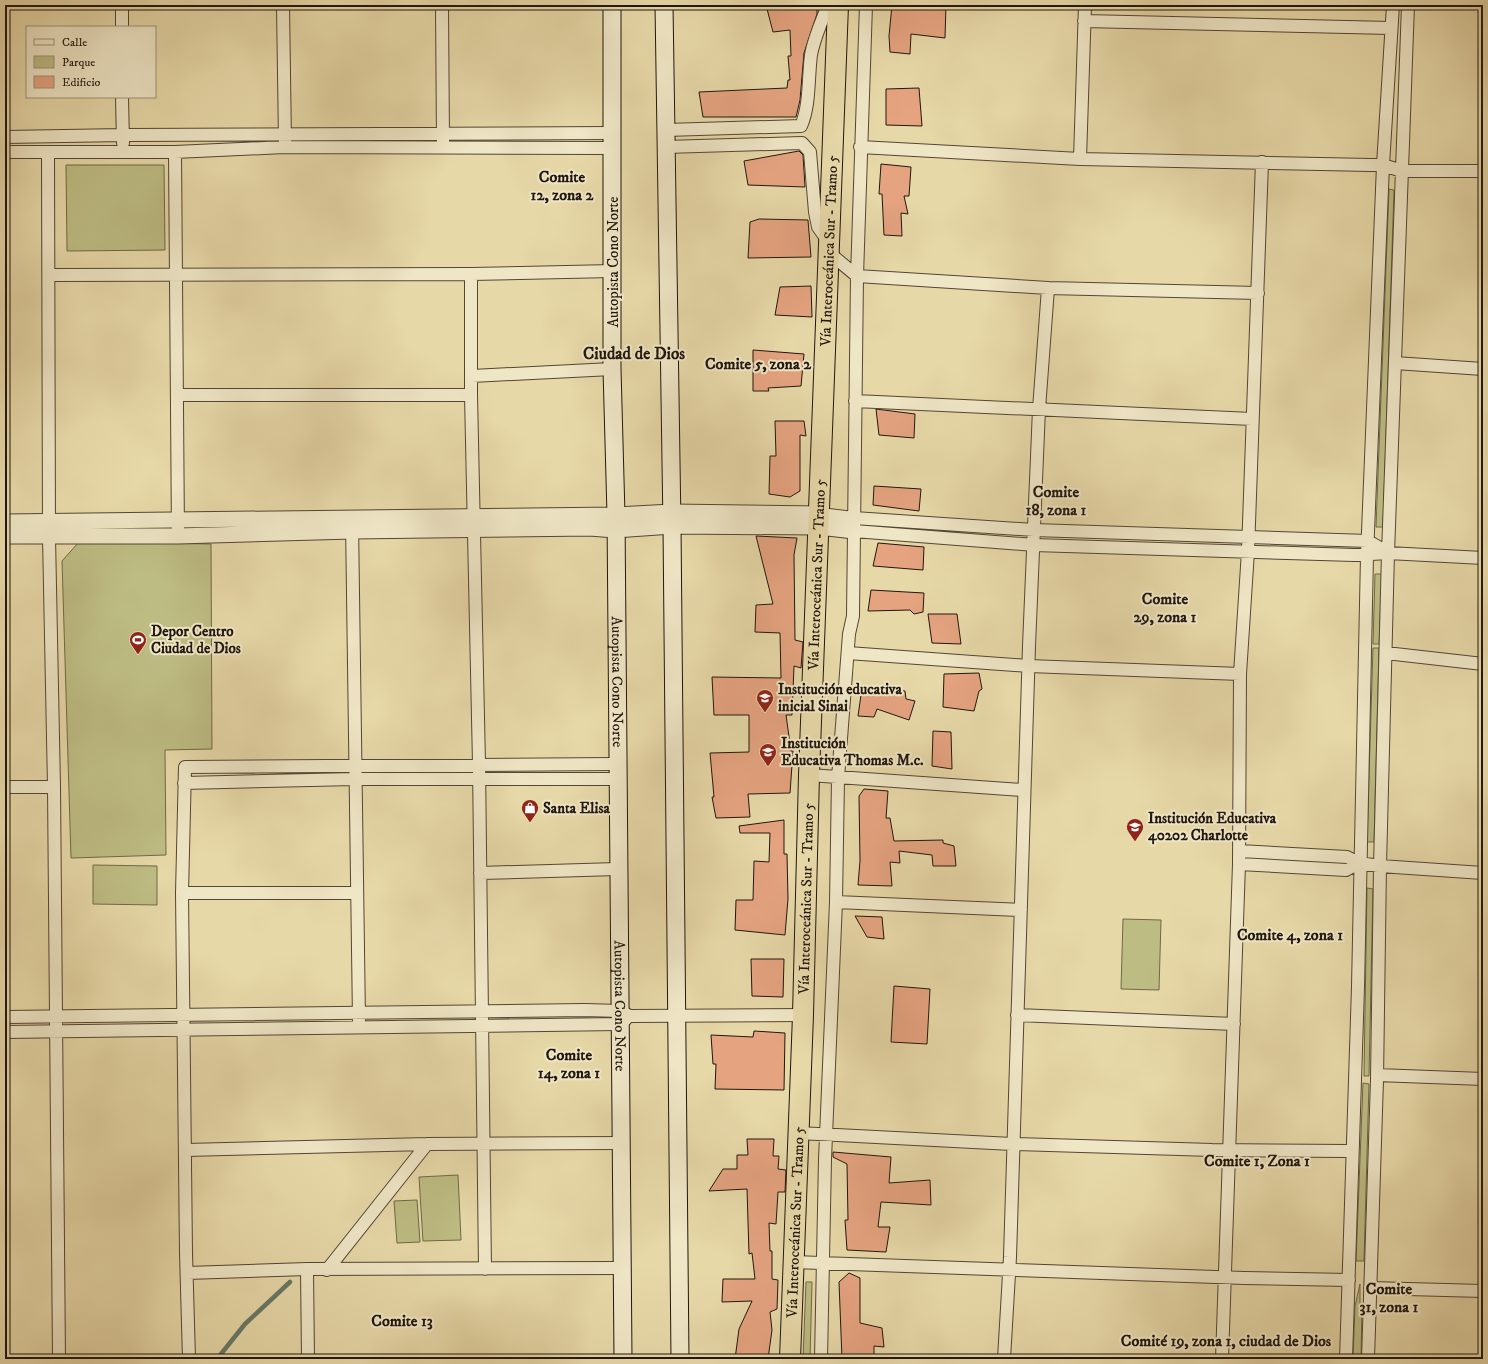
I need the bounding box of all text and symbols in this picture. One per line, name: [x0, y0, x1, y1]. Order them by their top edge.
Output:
legend: [26, 26, 156, 98]
text: Calle: [62, 35, 87, 50]
text: Parque: [62, 55, 95, 70]
text: Edificio: [62, 75, 101, 90]
street label: Vía Interoceánica Sur - Tramo 5: [816, 154, 842, 348]
district label: Comite 12, zona 2: [531, 167, 595, 205]
street label: Autopista Cono Norte: [604, 196, 623, 328]
district label: Ciudad de Dios: [583, 343, 685, 365]
district label: Comite 5, zona 2: [705, 354, 812, 374]
street label: Vía Interoceánica Sur - Tramo 5: [804, 478, 830, 672]
district label: Comite 18, zona 1: [1026, 482, 1087, 520]
district label: Comite 29, zona 1: [1134, 589, 1197, 627]
street label: Autopista Cono Norte: [607, 616, 627, 748]
place label: Depor Centro Ciudad de Dios: [151, 622, 241, 658]
sports icon: Depor Centro Ciudad de Dios: [128, 630, 148, 655]
place label: Institución educativa inicial Sinai: [778, 680, 902, 716]
school or university icon: Institución educativa inicial Sinai: [755, 688, 775, 713]
place label: Institución Educativa Thomas M.c.: [781, 734, 924, 770]
school or university icon: Institución Educativa Thomas M.c.: [758, 742, 778, 767]
shop icon: Santa Elisa: [520, 798, 540, 823]
place label: Santa Elisa: [543, 799, 610, 818]
street label: Vía Interoceánica Sur - Tramo 5: [795, 802, 818, 995]
place label: Institución Educativa 40202 Charlotte: [1147, 809, 1277, 845]
school or university icon: Institución Educativa 40202 Charlotte: [1125, 817, 1145, 842]
district label: Comite 4, zona 1: [1237, 925, 1343, 945]
street label: Autopista Cono Norte: [610, 940, 630, 1072]
district label: Comite 14, zona 1: [538, 1045, 600, 1083]
street label: Vía Interoceánica Sur - Tramo 5: [783, 1126, 809, 1319]
district label: Comite 1, Zona 1: [1204, 1151, 1310, 1171]
district label: Comite 31, zona 1: [1360, 1279, 1419, 1317]
district label: Comite 13: [371, 1311, 433, 1331]
district label: Comité 19, zona 1, ciudad de Dios: [1121, 1331, 1332, 1351]

